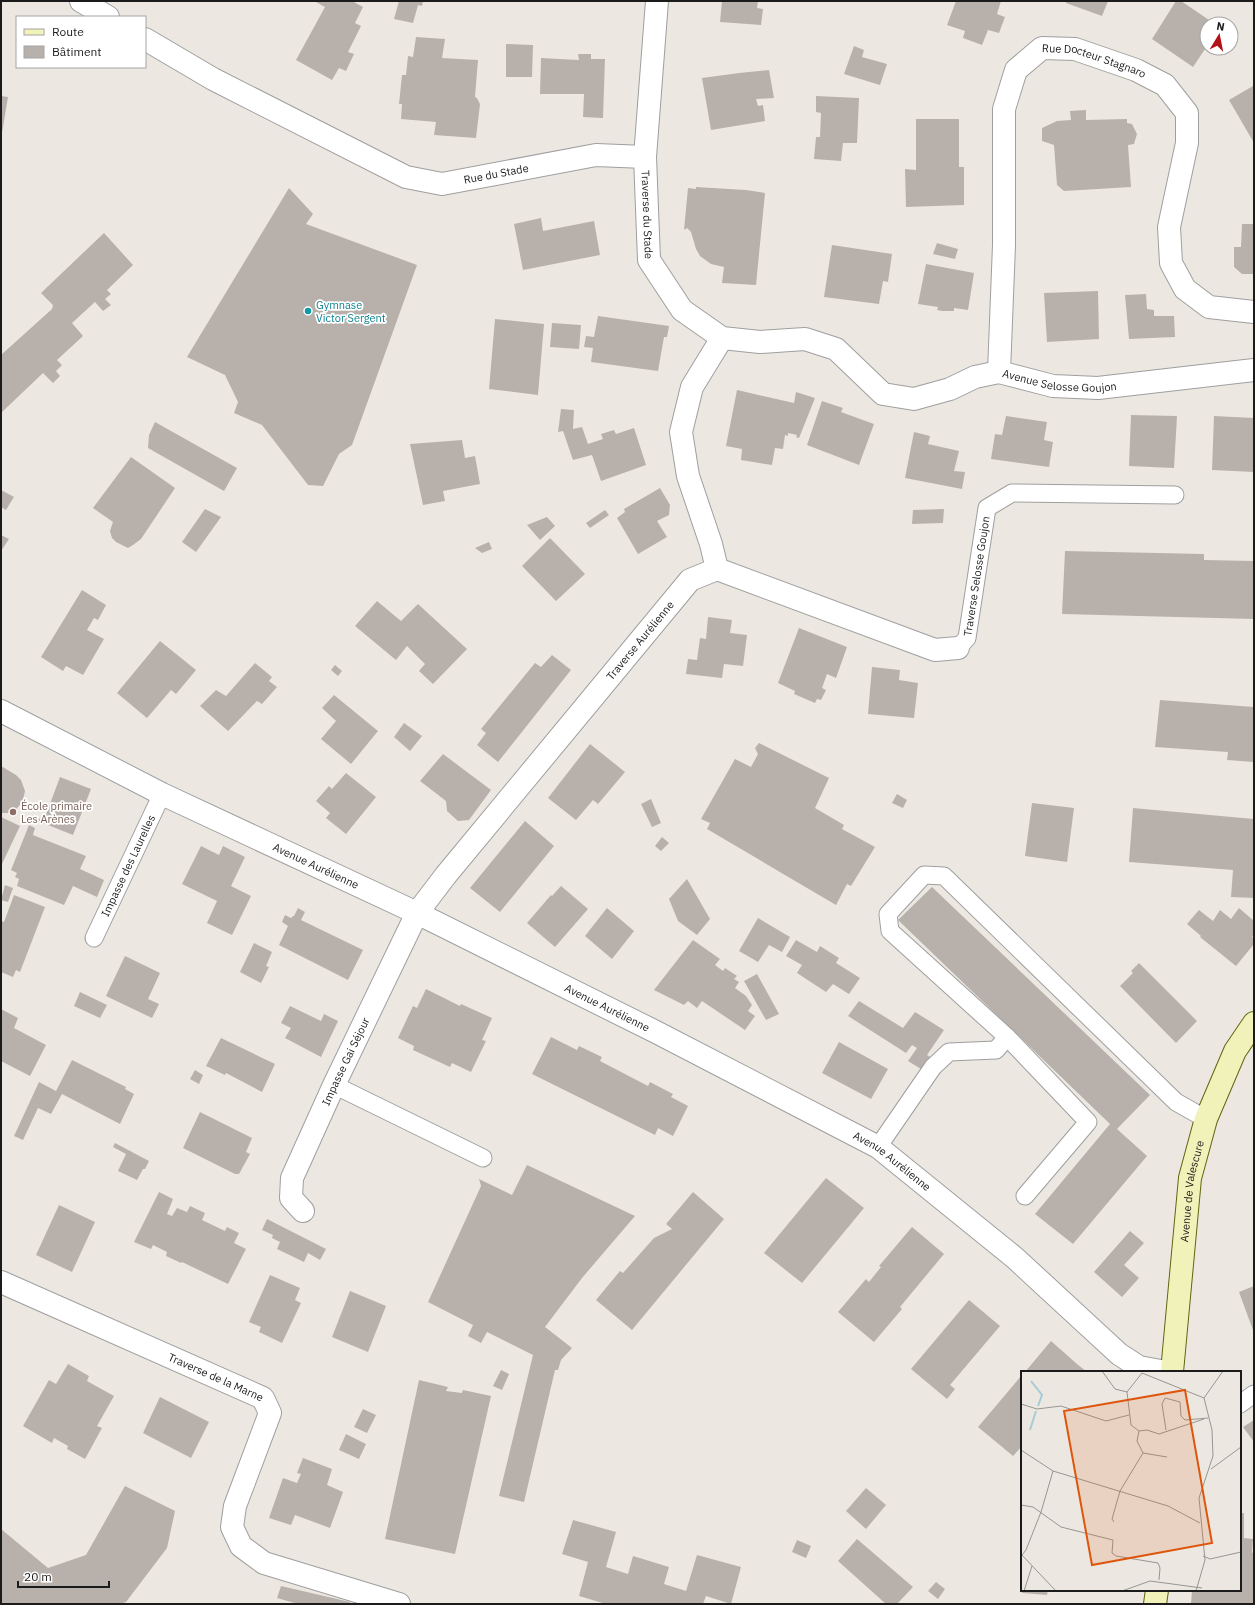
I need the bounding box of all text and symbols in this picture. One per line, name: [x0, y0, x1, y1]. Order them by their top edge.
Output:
legend: [16, 16, 146, 68]
north arrow: [1199, 16, 1239, 56]
text: N: [1216, 19, 1226, 34]
text: Route: [52, 24, 84, 39]
street label: Rue Docteur Stagnaro: [1042, 41, 1149, 81]
text: Bâtiment: [52, 44, 102, 59]
street label: Rue du Stade: [462, 161, 530, 187]
street label: Traverse du Stade: [639, 170, 656, 259]
place label: Gymnase Victor Sergent: [316, 298, 386, 325]
marker: Gymnase Victor Sergent: [303, 306, 313, 316]
street label: Avenue Selosse Goujon: [1001, 366, 1117, 395]
street label: Traverse Selosse Goujon: [960, 515, 993, 637]
street label: Traverse Aurélienne: [603, 598, 677, 683]
place label: École primaire Les Arènes: [21, 799, 92, 826]
marker: École primaire Les Arènes: [8, 807, 18, 817]
street label: Impasse des Laurelles: [98, 812, 158, 919]
street label: Avenue Aurélienne: [271, 840, 361, 892]
street label: Avenue Aurélienne: [562, 981, 652, 1035]
street label: Impasse Gai Séjour: [319, 1015, 373, 1108]
street label: Avenue Aurélienne: [851, 1128, 934, 1194]
street label: Avenue de Valescure: [1177, 1139, 1207, 1243]
street label: Traverse de la Marne: [166, 1350, 266, 1404]
inset map: [1021, 1371, 1241, 1591]
scale bar: [18, 1563, 109, 1589]
text: 20 m: [24, 1569, 52, 1584]

